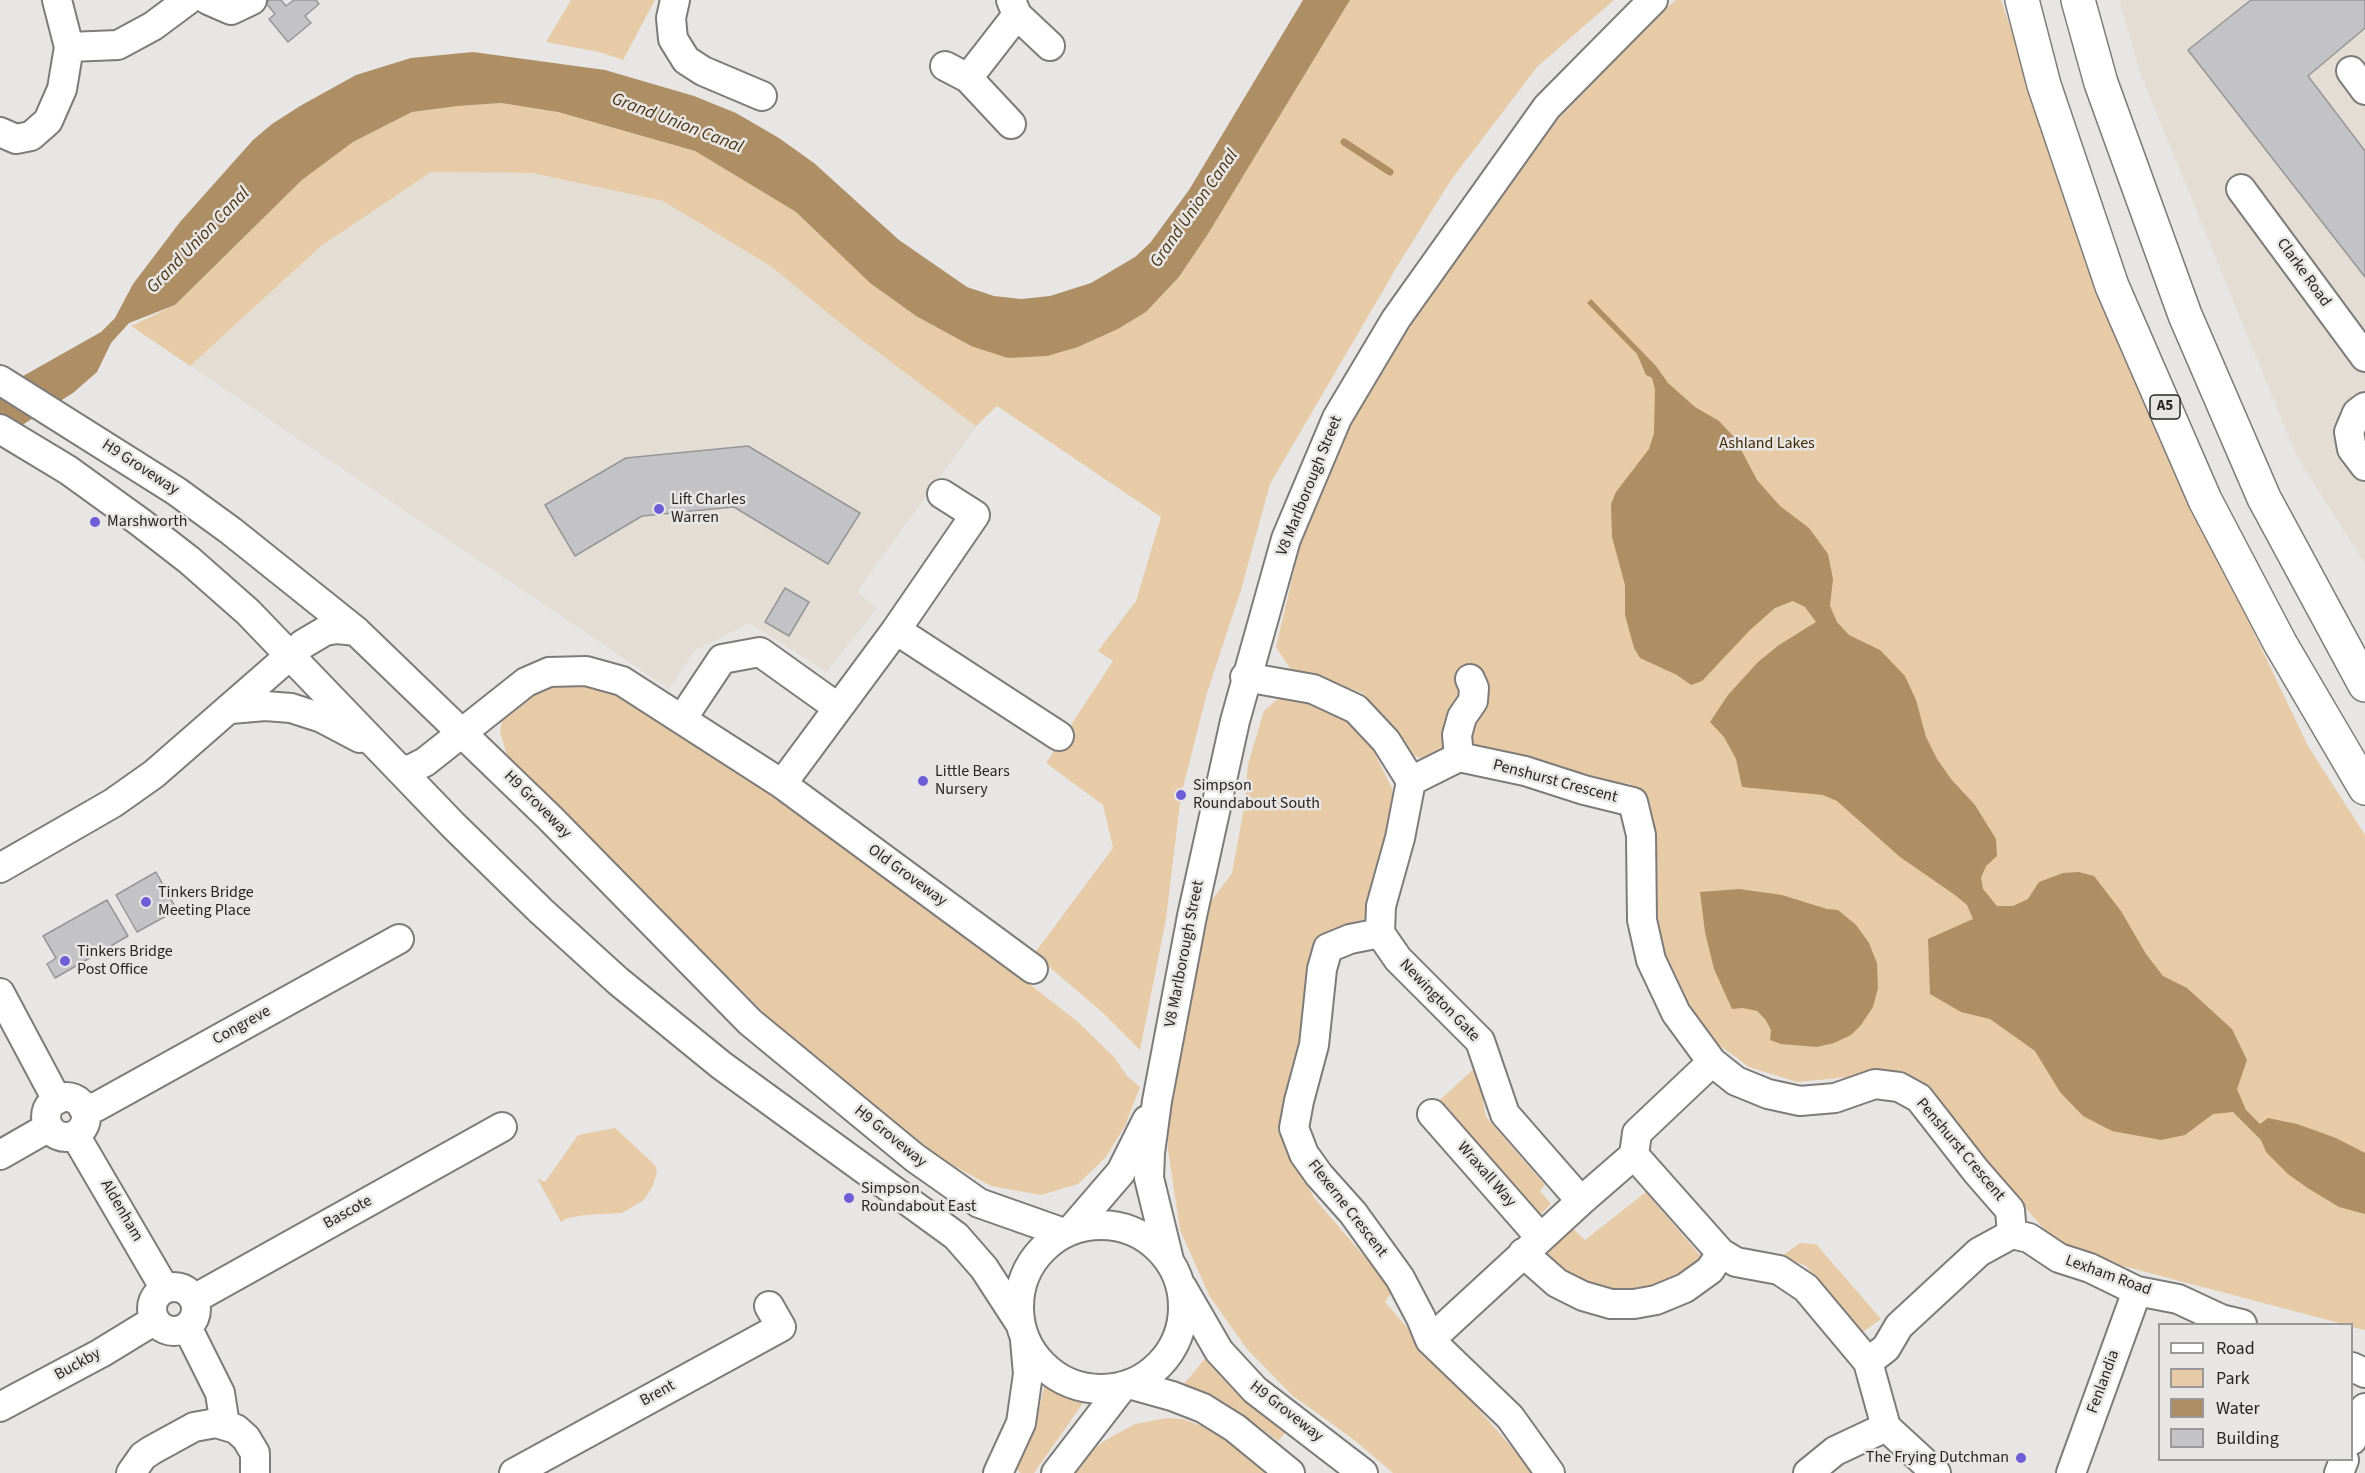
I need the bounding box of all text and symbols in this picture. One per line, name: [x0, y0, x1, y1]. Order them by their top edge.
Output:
water label: Grand Union Canal: [608, 89, 746, 159]
water label: Grand Union Canal: [1146, 146, 1244, 272]
water label: Grand Union Canal: [143, 183, 255, 299]
street label: Clarke Road: [2272, 235, 2334, 311]
road number: A5: [2150, 395, 2180, 419]
street label: V8 Marlborough Street: [1273, 413, 1347, 559]
park label: Ashland Lakes: [1719, 434, 1815, 454]
street label: H9 Groveway: [98, 436, 182, 500]
place label: Lift Charles Warren: [671, 490, 746, 528]
marker: Lift Charles Warren: [652, 502, 666, 516]
place label: Marshworth: [107, 512, 187, 532]
marker: Marshworth: [88, 515, 102, 529]
street label: Penshurst Crescent: [1491, 756, 1619, 808]
place label: Little Bears Nursery: [935, 762, 1010, 800]
street label: H9 Groveway: [499, 767, 575, 843]
marker: Little Bears Nursery: [916, 774, 930, 788]
place label: Simpson Roundabout South: [1193, 776, 1320, 814]
marker: Simpson Roundabout South: [1174, 788, 1188, 802]
street label: Old Groveway: [864, 841, 950, 911]
street label: V8 Marlborough Street: [1161, 879, 1209, 1029]
place label: Tinkers Bridge Meeting Place: [158, 883, 254, 921]
marker: Tinkers Bridge Meeting Place: [139, 895, 153, 909]
place label: Tinkers Bridge Post Office: [77, 942, 173, 980]
marker: Tinkers Bridge Post Office: [58, 954, 72, 968]
street label: Newington Gate: [1395, 956, 1483, 1046]
street label: Congreve: [210, 1002, 274, 1050]
street label: Penshurst Crescent: [1911, 1095, 2009, 1205]
street label: H9 Groveway: [850, 1102, 930, 1172]
street label: Wraxall Way: [1452, 1138, 1520, 1212]
street label: Flexerne Crescent: [1303, 1156, 1391, 1262]
street label: Aldenham: [96, 1177, 146, 1245]
place label: Simpson Roundabout East: [861, 1179, 976, 1217]
marker: Simpson Roundabout East: [842, 1191, 856, 1205]
street label: Bascote: [320, 1192, 376, 1234]
street label: Lexham Road: [2062, 1252, 2154, 1300]
legend: [2158, 1323, 2353, 1461]
text: Road: [2216, 1336, 2255, 1361]
street label: Buckby: [52, 1345, 104, 1385]
street label: Fenlandia: [2084, 1348, 2124, 1416]
text: Park: [2216, 1366, 2250, 1391]
street label: Brent: [637, 1377, 679, 1411]
street label: H9 Groveway: [1246, 1377, 1326, 1447]
text: Water: [2216, 1396, 2260, 1421]
text: Building: [2216, 1426, 2279, 1451]
place label: The Frying Dutchman: [1866, 1448, 2009, 1468]
marker: The Frying Dutchman: [2014, 1451, 2028, 1465]

